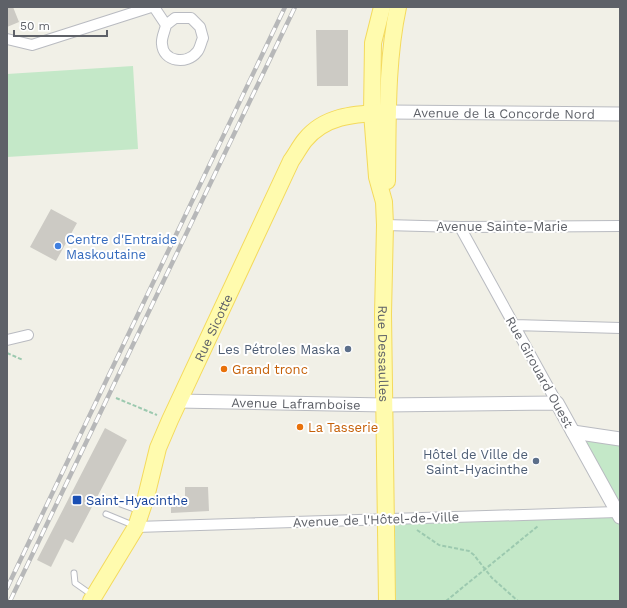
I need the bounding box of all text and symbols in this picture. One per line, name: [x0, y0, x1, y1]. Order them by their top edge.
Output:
scale bar: [14, 12, 107, 38]
text: 50 m: [20, 19, 50, 33]
street label: Avenue de la Concorde Nord: [413, 105, 595, 122]
street label: Avenue Sainte-Marie: [436, 219, 568, 234]
place label: Centre d'Entraide Maskoutaine: [66, 232, 177, 262]
marker: Centre d'Entraide Maskoutaine: [53, 241, 63, 251]
street label: Rue Sicotte: [191, 292, 236, 364]
street label: Rue Dessaulles: [375, 305, 391, 402]
street label: Rue Girouard Ouest: [503, 314, 577, 431]
place label: Les Pétroles Maska: [218, 342, 341, 357]
marker: Les Pétroles Maska: [343, 344, 353, 354]
place label: Grand tronc: [232, 362, 308, 377]
marker: Grand tronc: [219, 364, 229, 374]
street label: Avenue Laframboise: [231, 395, 361, 413]
place label: La Tasserie: [308, 420, 378, 435]
marker: La Tasserie: [295, 422, 305, 432]
place label: Hôtel de Ville de Saint-Hyacinthe: [423, 447, 528, 477]
marker: Hôtel de Ville de Saint-Hyacinthe: [531, 456, 541, 466]
place label: Saint-Hyacinthe: [86, 493, 188, 508]
marker: Saint-Hyacinthe: [71, 494, 83, 506]
street label: Avenue de l'Hôtel-de-Ville: [293, 509, 459, 530]

